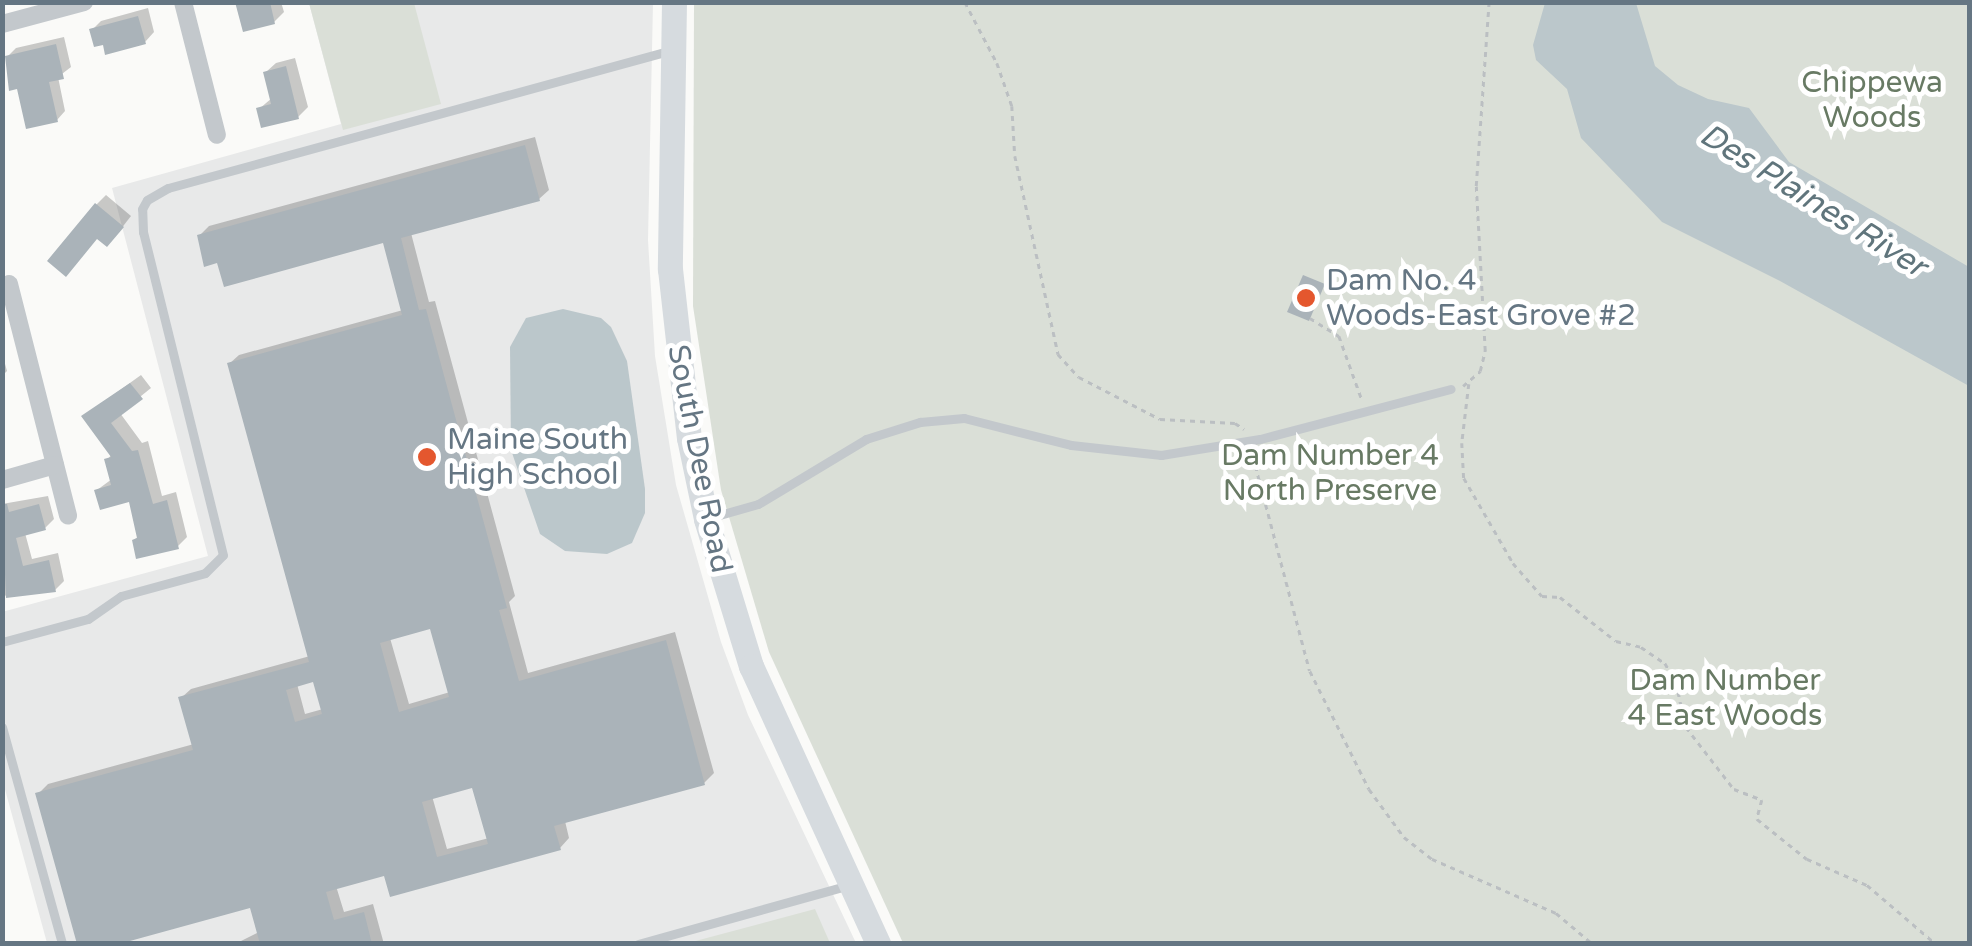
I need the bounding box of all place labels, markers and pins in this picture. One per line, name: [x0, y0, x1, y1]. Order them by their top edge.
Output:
place label: Dam No. 4 Woods-East Grove #2: [1326, 263, 1636, 334]
marker: Dam No. 4 Woods-East Grove #2: [1295, 287, 1317, 309]
place label: Maine South High School: [447, 422, 628, 492]
marker: Maine South High School: [416, 446, 438, 468]

